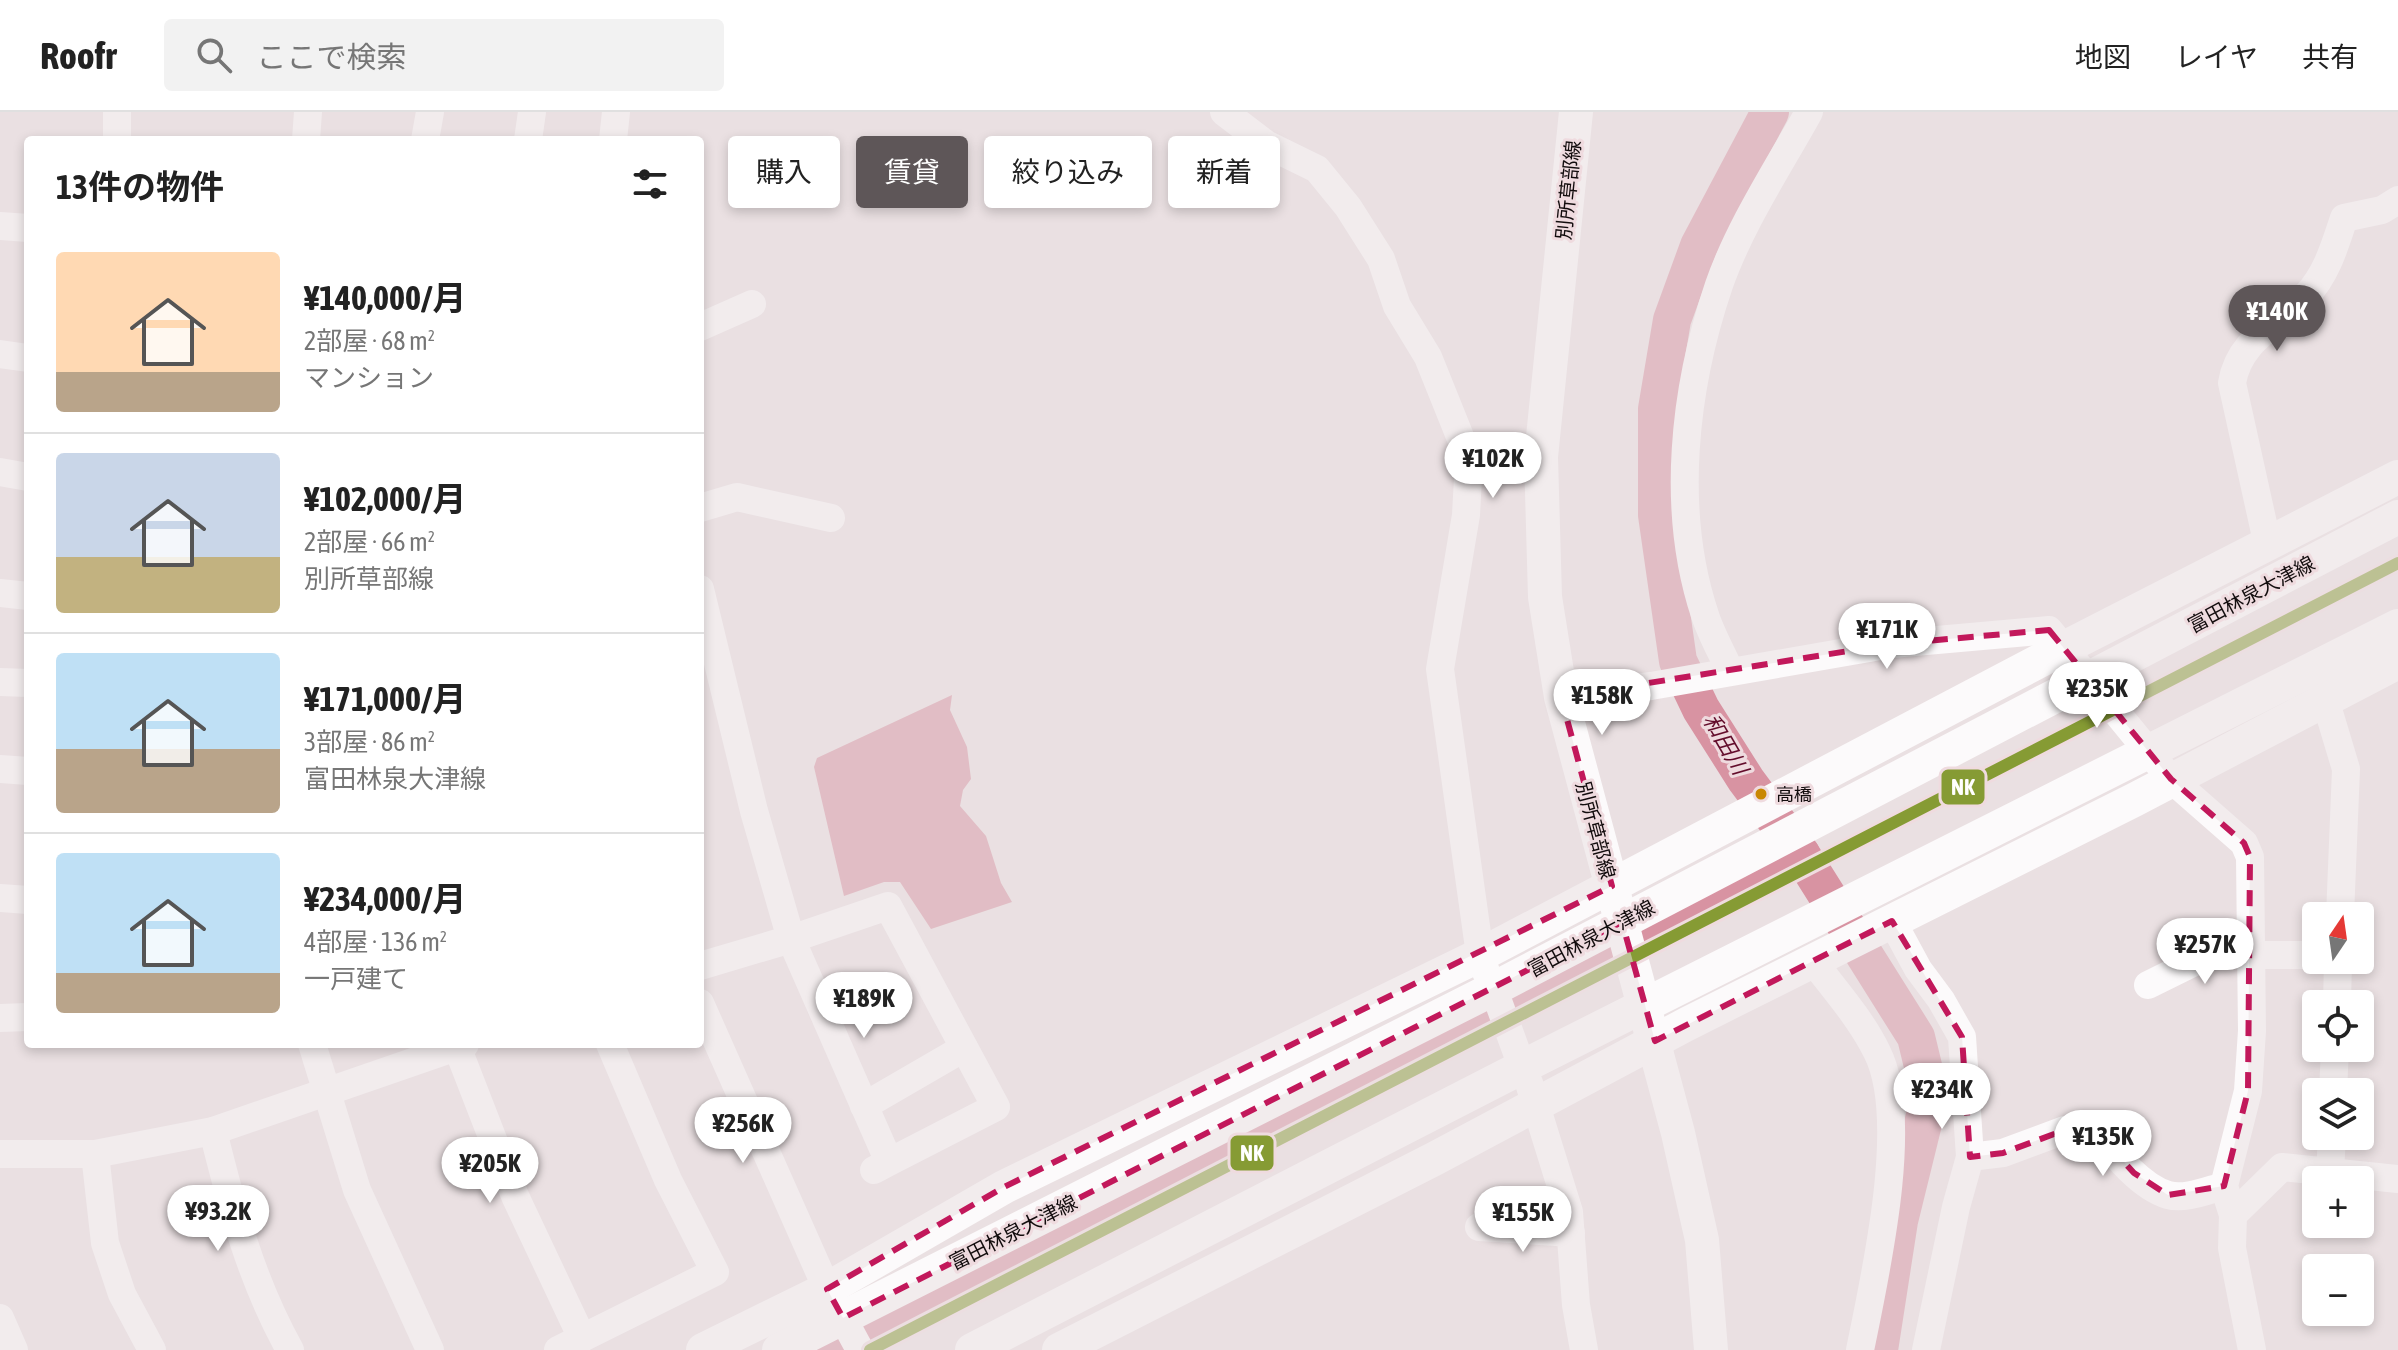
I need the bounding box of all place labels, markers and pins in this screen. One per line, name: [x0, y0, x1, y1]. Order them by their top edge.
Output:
pin: ¥140K: [2221, 285, 2333, 353]
pin: ¥102K: [1437, 432, 1549, 500]
pin: ¥171K: [1831, 603, 1943, 671]
pin: ¥235K: [2041, 662, 2153, 730]
pin: ¥158K: [1546, 669, 1658, 737]
place label: 高橋: [1776, 784, 1812, 805]
marker: 高橋: [1753, 786, 1769, 802]
pin: ¥257K: [2149, 918, 2261, 986]
pin: ¥189K: [808, 972, 920, 1040]
pin: ¥234K: [1886, 1063, 1998, 1131]
pin: ¥256K: [687, 1097, 799, 1165]
pin: ¥135K: [2047, 1110, 2159, 1178]
pin: ¥205K: [434, 1137, 546, 1205]
pin: ¥93.2K: [153, 1185, 283, 1253]
pin: ¥155K: [1467, 1186, 1579, 1254]

